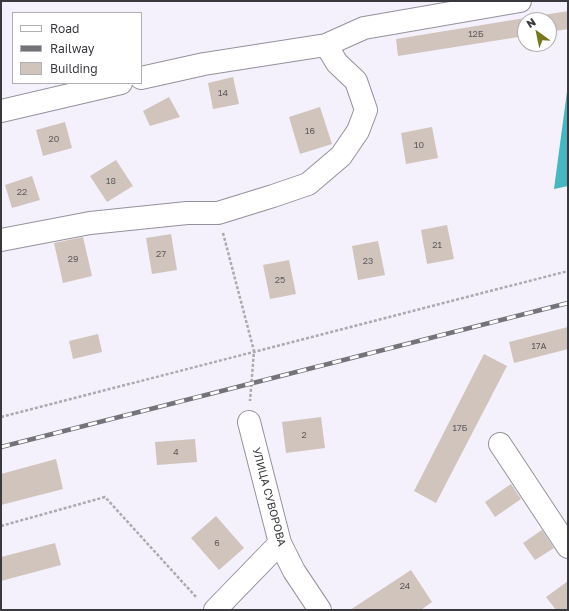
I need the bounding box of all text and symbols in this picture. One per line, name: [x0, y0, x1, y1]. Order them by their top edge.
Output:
legend: [12, 12, 142, 84]
north arrow: [517, 12, 557, 52]
text: N: [524, 15, 538, 30]
text: Road: [50, 21, 79, 36]
house number: 12Б: [468, 29, 484, 39]
text: Railway: [50, 41, 95, 56]
text: Building: [50, 61, 98, 76]
house number: 14: [218, 88, 228, 98]
house number: 16: [305, 126, 315, 136]
house number: 20: [49, 134, 59, 144]
house number: 10: [414, 140, 424, 150]
house number: 18: [106, 176, 116, 186]
house number: 22: [17, 187, 27, 197]
house number: 21: [432, 240, 442, 250]
house number: 27: [156, 249, 166, 259]
house number: 29: [68, 254, 78, 264]
house number: 23: [363, 256, 373, 266]
house number: 25: [275, 275, 285, 285]
house number: 17А: [531, 341, 547, 351]
house number: 17Б: [452, 423, 468, 433]
house number: 2: [301, 430, 307, 440]
street label: УЛИЦА СУВОРОВА: [249, 446, 289, 548]
house number: 4: [173, 447, 179, 457]
house number: 6: [214, 538, 220, 548]
house number: 24: [400, 581, 410, 591]

